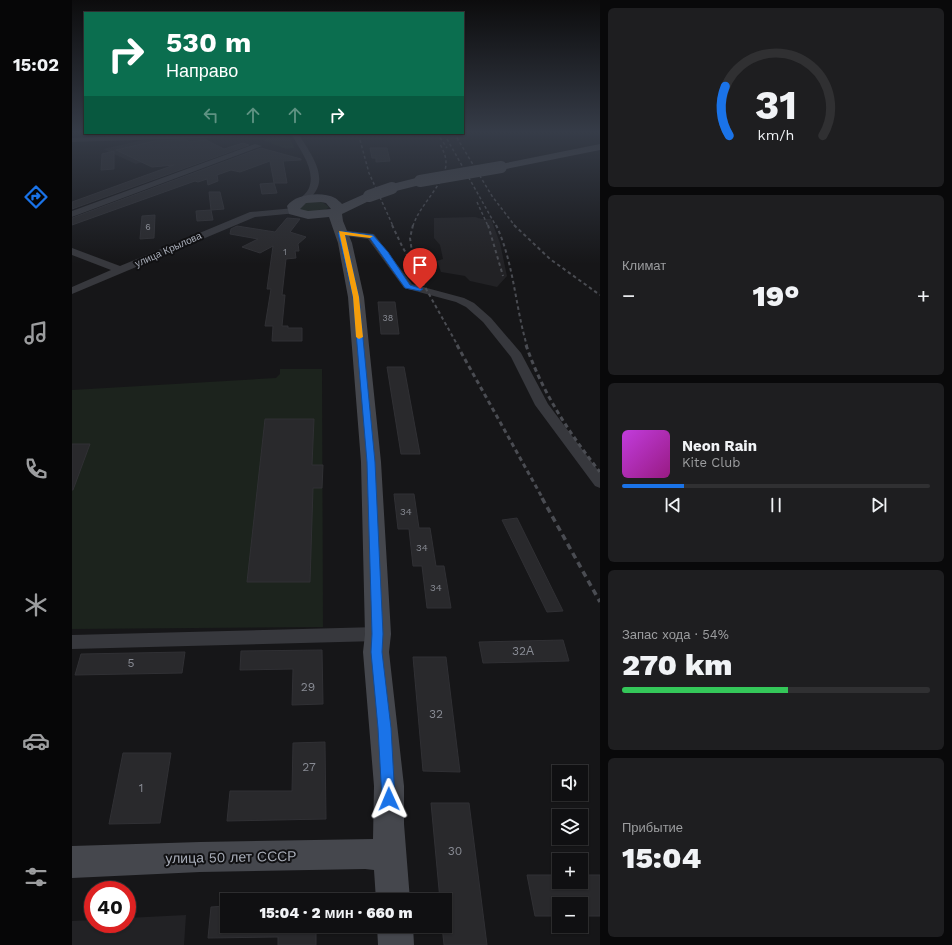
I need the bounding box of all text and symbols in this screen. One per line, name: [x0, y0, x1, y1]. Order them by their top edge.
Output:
text: 530 m: [166, 26, 251, 59]
icon: right: [100, 28, 152, 80]
text: 15:02: [13, 54, 59, 75]
text: Направо: [166, 60, 238, 81]
text: 31: [755, 80, 797, 129]
icon: left: [200, 104, 222, 126]
icon: ahead: [242, 104, 264, 126]
icon: ahead: [284, 104, 306, 126]
icon: right: [326, 104, 348, 126]
text: km/h: [758, 126, 794, 142]
icon: directions: [22, 183, 50, 211]
house number: 6: [145, 222, 151, 232]
street label: улица Крылова: [133, 230, 204, 269]
house number: 1: [283, 247, 287, 257]
pin: [403, 248, 437, 289]
icon: arrive: [409, 254, 431, 276]
text: Климат: [622, 258, 666, 273]
text: 19°: [752, 278, 800, 313]
text: −: [622, 283, 635, 308]
text: +: [917, 283, 930, 308]
house number: 38: [383, 313, 393, 323]
icon: music: [22, 319, 50, 347]
text: Neon Rain: [682, 437, 757, 455]
icon: phone: [22, 455, 50, 483]
text: Kite Club: [682, 455, 740, 470]
icon: previous: [662, 494, 684, 516]
icon: pause: [765, 494, 787, 516]
icon: next: [868, 494, 890, 516]
house number: 34: [400, 506, 412, 517]
house number: 34: [416, 542, 428, 553]
house number: 34: [430, 582, 442, 593]
icon: climate: [22, 591, 50, 619]
text: Запас хода · 54%: [622, 627, 729, 642]
house number: 32А: [512, 644, 534, 658]
text: 270 km: [622, 647, 732, 682]
house number: 5: [128, 656, 135, 670]
house number: 29: [301, 680, 315, 694]
house number: 32: [429, 707, 443, 721]
icon: car: [22, 727, 50, 755]
house number: 27: [302, 760, 316, 774]
map controls: [552, 765, 588, 933]
button: sound: [552, 765, 588, 801]
position arrow: [368, 778, 410, 820]
house number: 1: [139, 781, 143, 795]
button: layers: [552, 809, 588, 845]
text: Прибытие: [622, 820, 683, 835]
text: 15:04: [622, 840, 701, 875]
house number: 30: [448, 844, 462, 858]
street label: улица 50 лет СССР: [165, 848, 297, 866]
button: +: [552, 853, 588, 889]
icon: filters: [22, 863, 50, 891]
speed limit sign: 40: [84, 881, 136, 933]
button: −: [552, 897, 588, 933]
text: 15:04 · 2 мин · 660 m: [259, 904, 413, 922]

